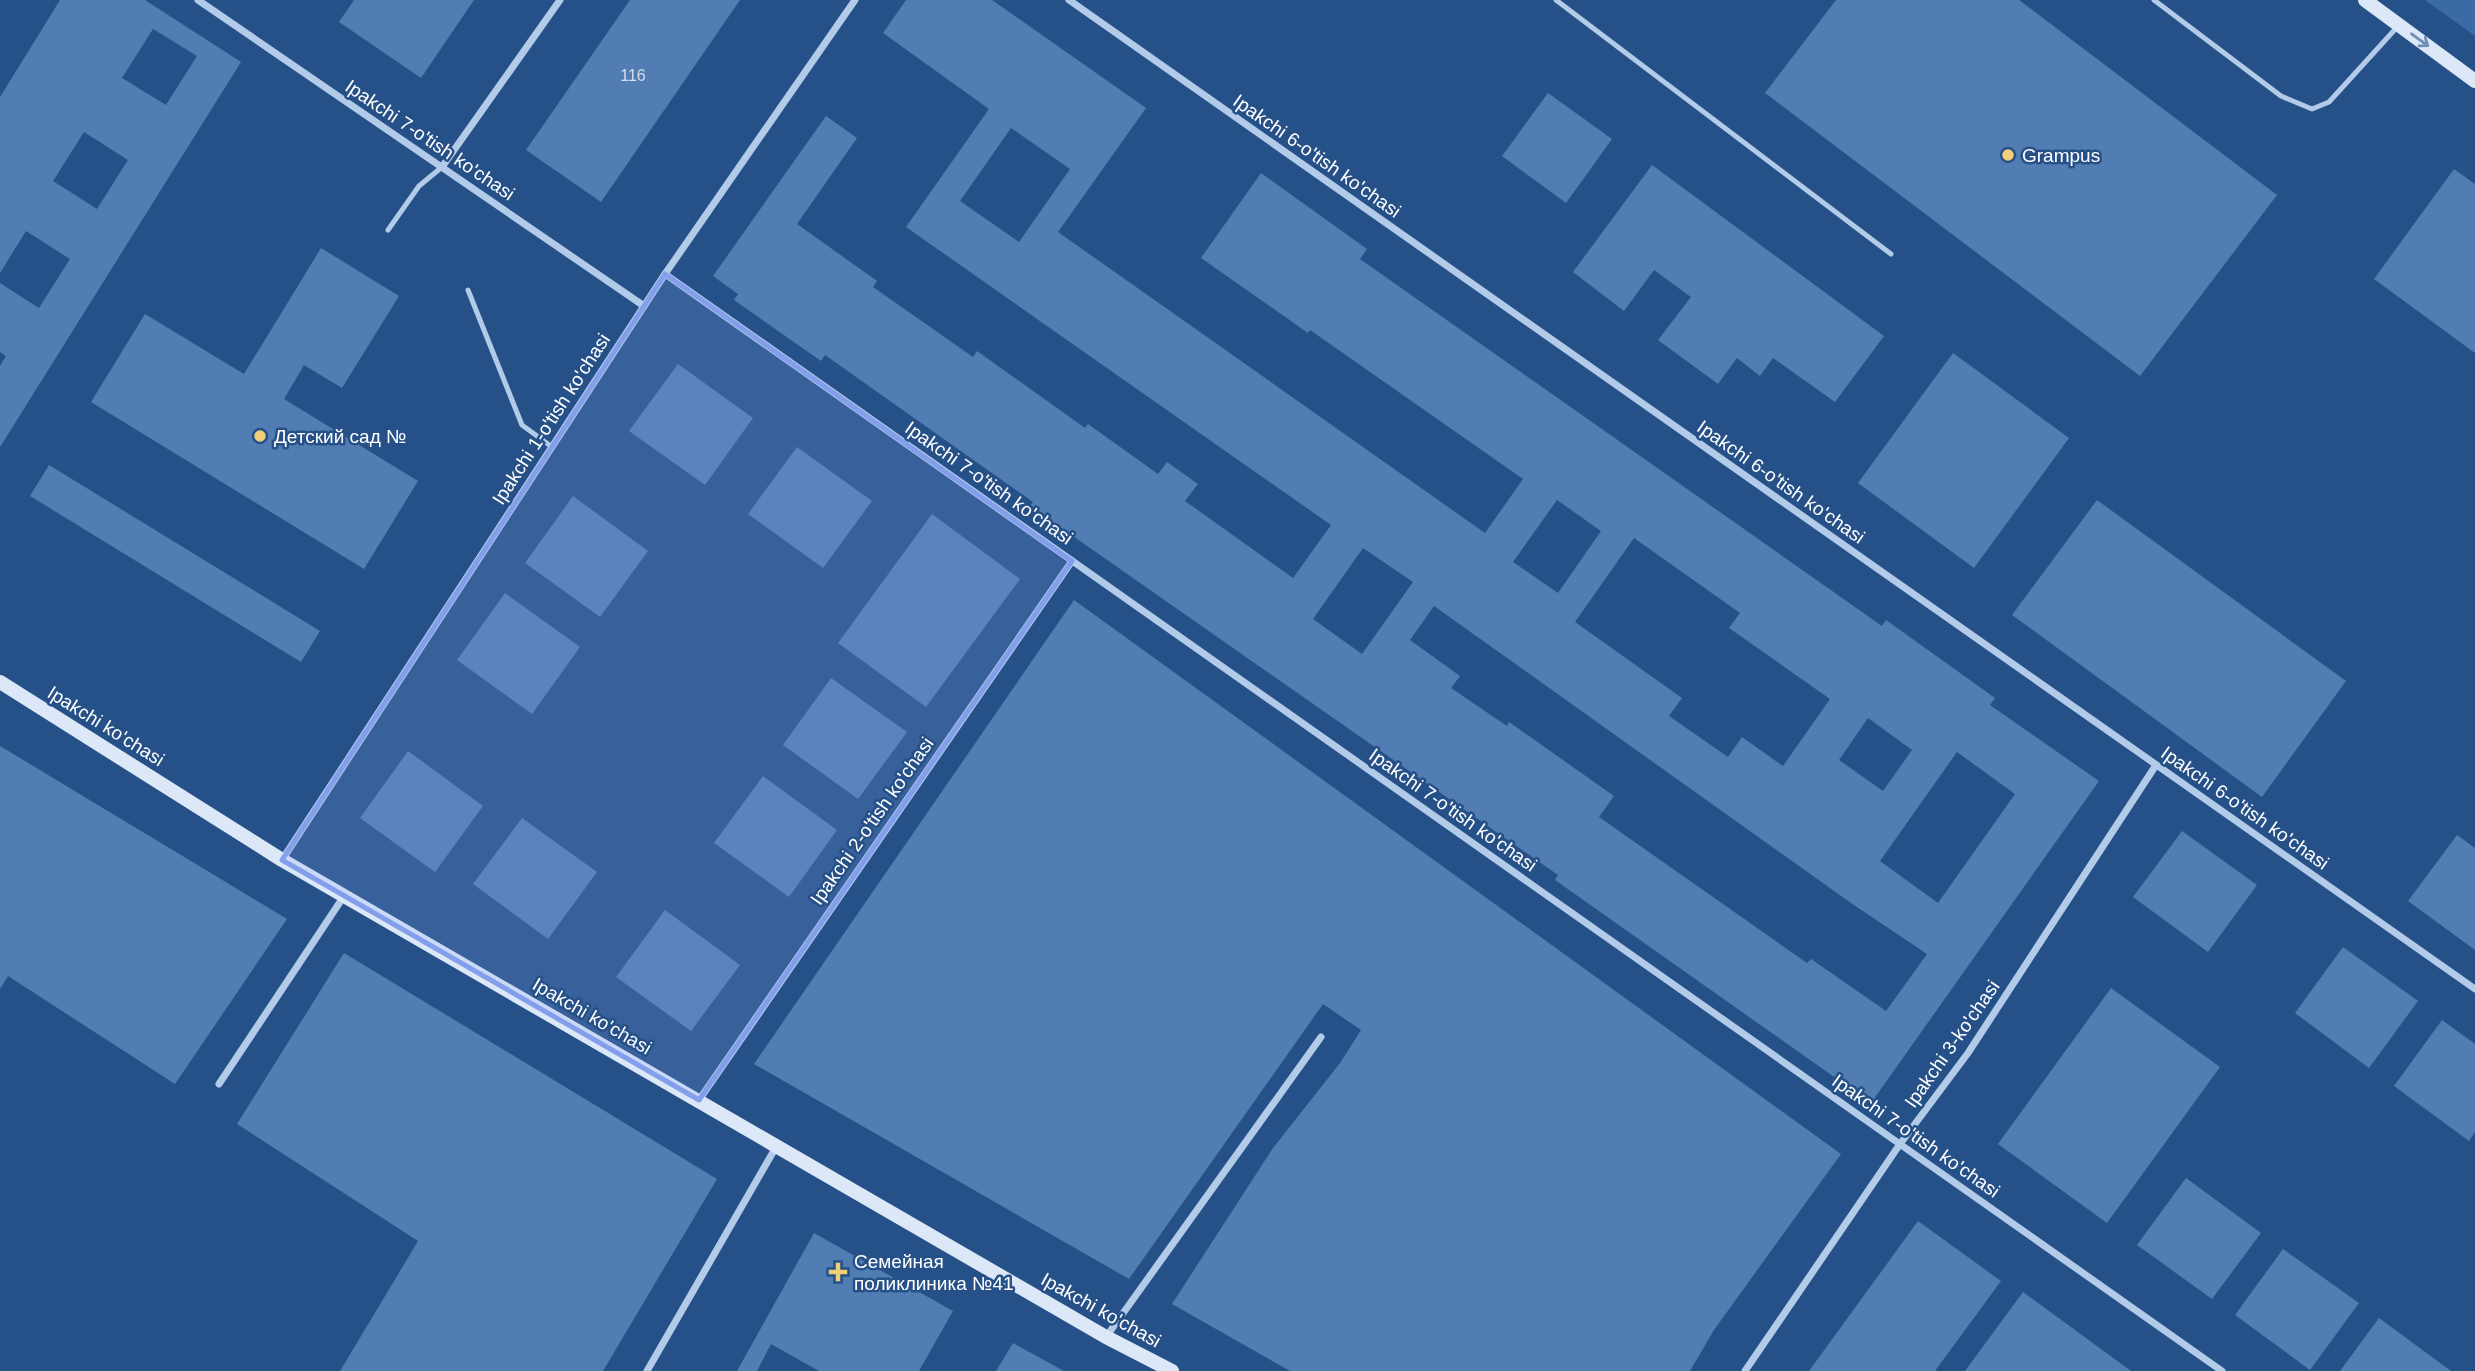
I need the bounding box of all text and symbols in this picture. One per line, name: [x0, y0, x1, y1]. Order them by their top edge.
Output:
one-way arrow: [2410, 33, 2429, 48]
house number: 116: [620, 67, 646, 84]
street label: Ipakchi 7-o'tish ko'chasi: [341, 76, 519, 204]
street label: Ipakchi 6-o'tish ko'chasi: [1229, 90, 1405, 222]
place label: Grampus: [2022, 145, 2100, 166]
marker: Grampus: [2000, 147, 2016, 163]
street label: Ipakchi 1-o'tish ko'chasi: [488, 330, 614, 508]
street label: Ipakchi 6-o'tish ko'chasi: [1693, 416, 1869, 548]
street label: Ipakchi 7-o'tish ko'chasi: [901, 417, 1077, 549]
place label: Детский сад №: [274, 426, 406, 447]
marker: Детский сад №: [252, 428, 268, 444]
street label: Ipakchi ko'chasi: [44, 682, 168, 770]
street label: Ipakchi 2-o'tish ko'chasi: [806, 733, 938, 909]
street label: Ipakchi 6-o'tish ko'chasi: [2157, 742, 2333, 874]
street label: Ipakchi 7-o'tish ko'chasi: [1365, 744, 1541, 876]
street label: Ipakchi ko'chasi: [529, 974, 655, 1058]
street label: Ipakchi 3-ko'chasi: [1900, 976, 2004, 1112]
street label: Ipakchi 7-o'tish ko'chasi: [1828, 1070, 2004, 1202]
place label: Семейная поликлиника №41: [854, 1251, 1014, 1294]
marker: Семейная поликлиника №41: [828, 1262, 848, 1282]
street label: Ipakchi ko'chasi: [1038, 1268, 1164, 1352]

